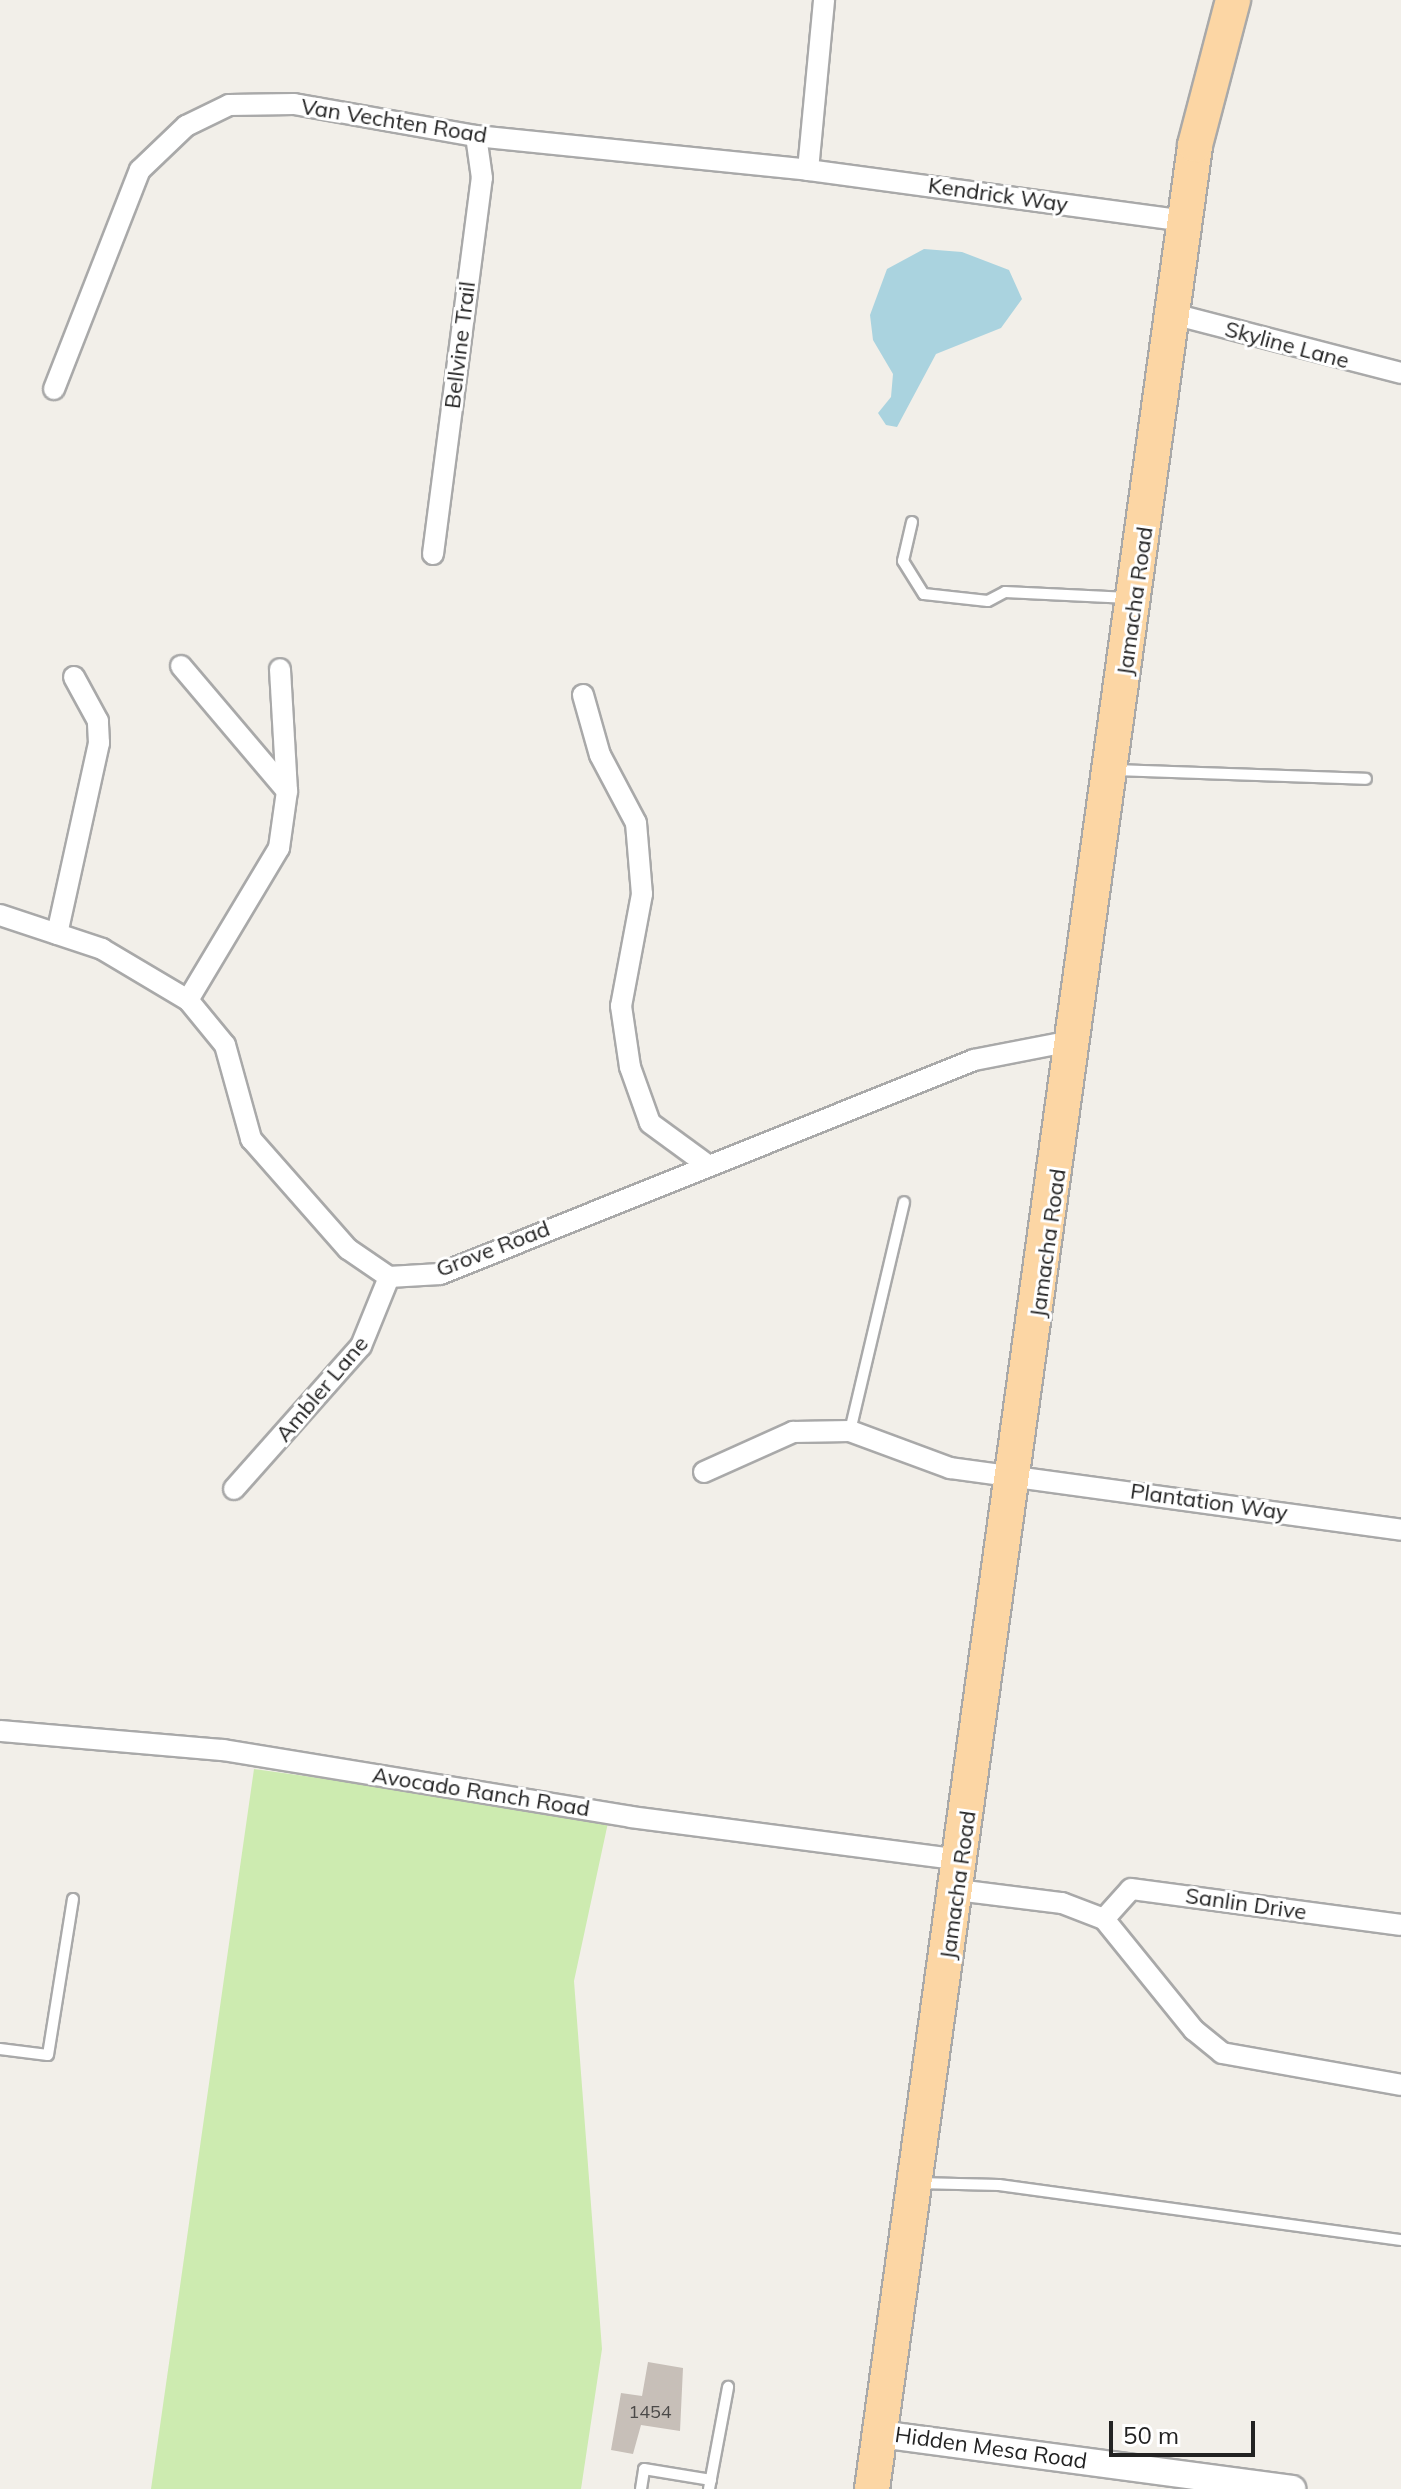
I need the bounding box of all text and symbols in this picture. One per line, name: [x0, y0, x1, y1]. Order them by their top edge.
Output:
street label: Van Vechten Road: [299, 93, 489, 149]
street label: Kendrick Way: [926, 172, 1070, 218]
street label: Bellvine Trail: [439, 280, 481, 410]
street label: Skyline Lane: [1222, 316, 1352, 374]
street label: Jamacha Road: [1112, 525, 1158, 677]
street label: Jamacha Road: [1025, 1167, 1071, 1319]
street label: Grove Road: [432, 1215, 554, 1283]
street label: Ambler Lane: [270, 1331, 374, 1447]
street label: Plantation Way: [1129, 1478, 1289, 1526]
street label: Avocado Ranch Road: [370, 1762, 592, 1822]
street label: Jamacha Road: [935, 1809, 981, 1961]
street label: Sanlin Drive: [1184, 1882, 1308, 1926]
house number: 1454: [628, 2401, 672, 2423]
scale bar: [1113, 2405, 1259, 2455]
text: 50 m: [1123, 2420, 1179, 2450]
street label: Hidden Mesa Road: [893, 2421, 1089, 2475]

